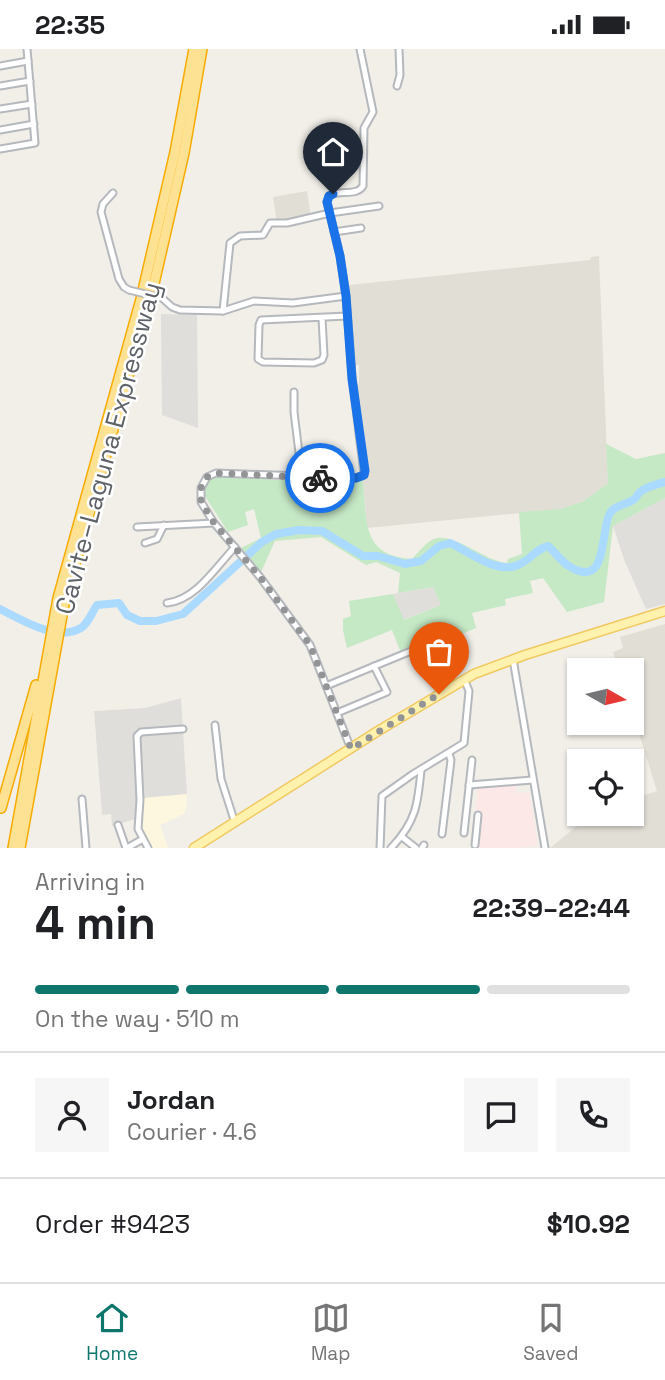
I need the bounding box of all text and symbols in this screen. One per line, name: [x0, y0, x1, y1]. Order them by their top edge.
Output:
text: 22:35: [35, 8, 105, 42]
pin: [303, 122, 363, 194]
icon: home: [314, 133, 352, 171]
street label: Cavite–Laguna Expressway: [47, 278, 169, 618]
courier: [285, 443, 355, 513]
icon: bike: [301, 459, 339, 497]
pin: [409, 622, 469, 694]
icon: bag: [420, 633, 458, 671]
north arrow: [567, 658, 644, 735]
map controls: [567, 658, 644, 826]
button: locate: [567, 749, 644, 826]
text: Arriving in: [35, 867, 145, 897]
text: 22:39–22:44: [473, 891, 630, 925]
text: 4 min: [35, 894, 156, 952]
text: On the way · 510 m: [35, 1004, 239, 1034]
button: person: [35, 1078, 109, 1152]
button: chat: [464, 1078, 538, 1152]
button: phone: [556, 1078, 630, 1152]
text: Jordan: [127, 1083, 215, 1117]
text: Courier · 4.6: [127, 1117, 257, 1147]
text: Order #9423: [35, 1207, 190, 1241]
text: $10.92: [547, 1207, 630, 1241]
tab: Home: [86, 1299, 138, 1366]
tab: Map: [311, 1299, 350, 1366]
tab: Saved: [523, 1299, 579, 1366]

